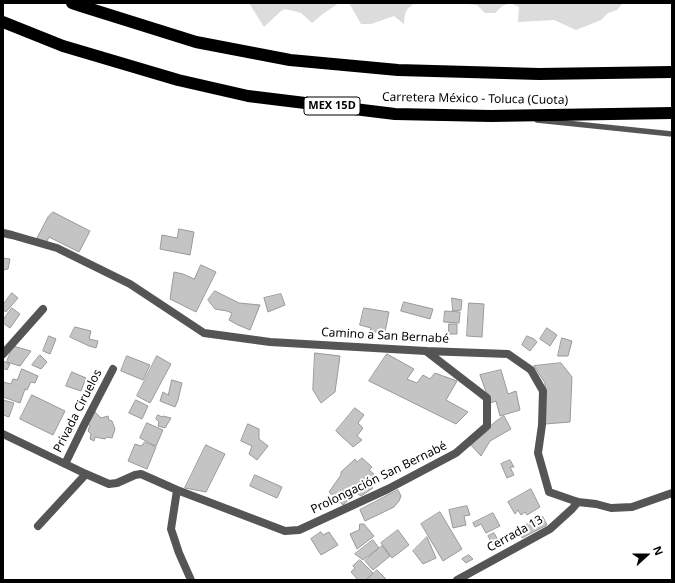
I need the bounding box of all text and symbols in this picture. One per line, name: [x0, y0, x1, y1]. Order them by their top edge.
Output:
street label: Carretera México - Toluca (Cuota): [382, 90, 568, 108]
road number: MEX 15D: [304, 97, 360, 115]
street label: Camino a San Bernabé: [321, 325, 449, 347]
street label: Privada Ciruelos: [51, 367, 105, 455]
street label: Prolongación San Bernabé: [309, 439, 449, 517]
street label: Cerrada 13: [485, 513, 545, 555]
north arrow: [627, 535, 667, 575]
text: N: [650, 544, 667, 557]

